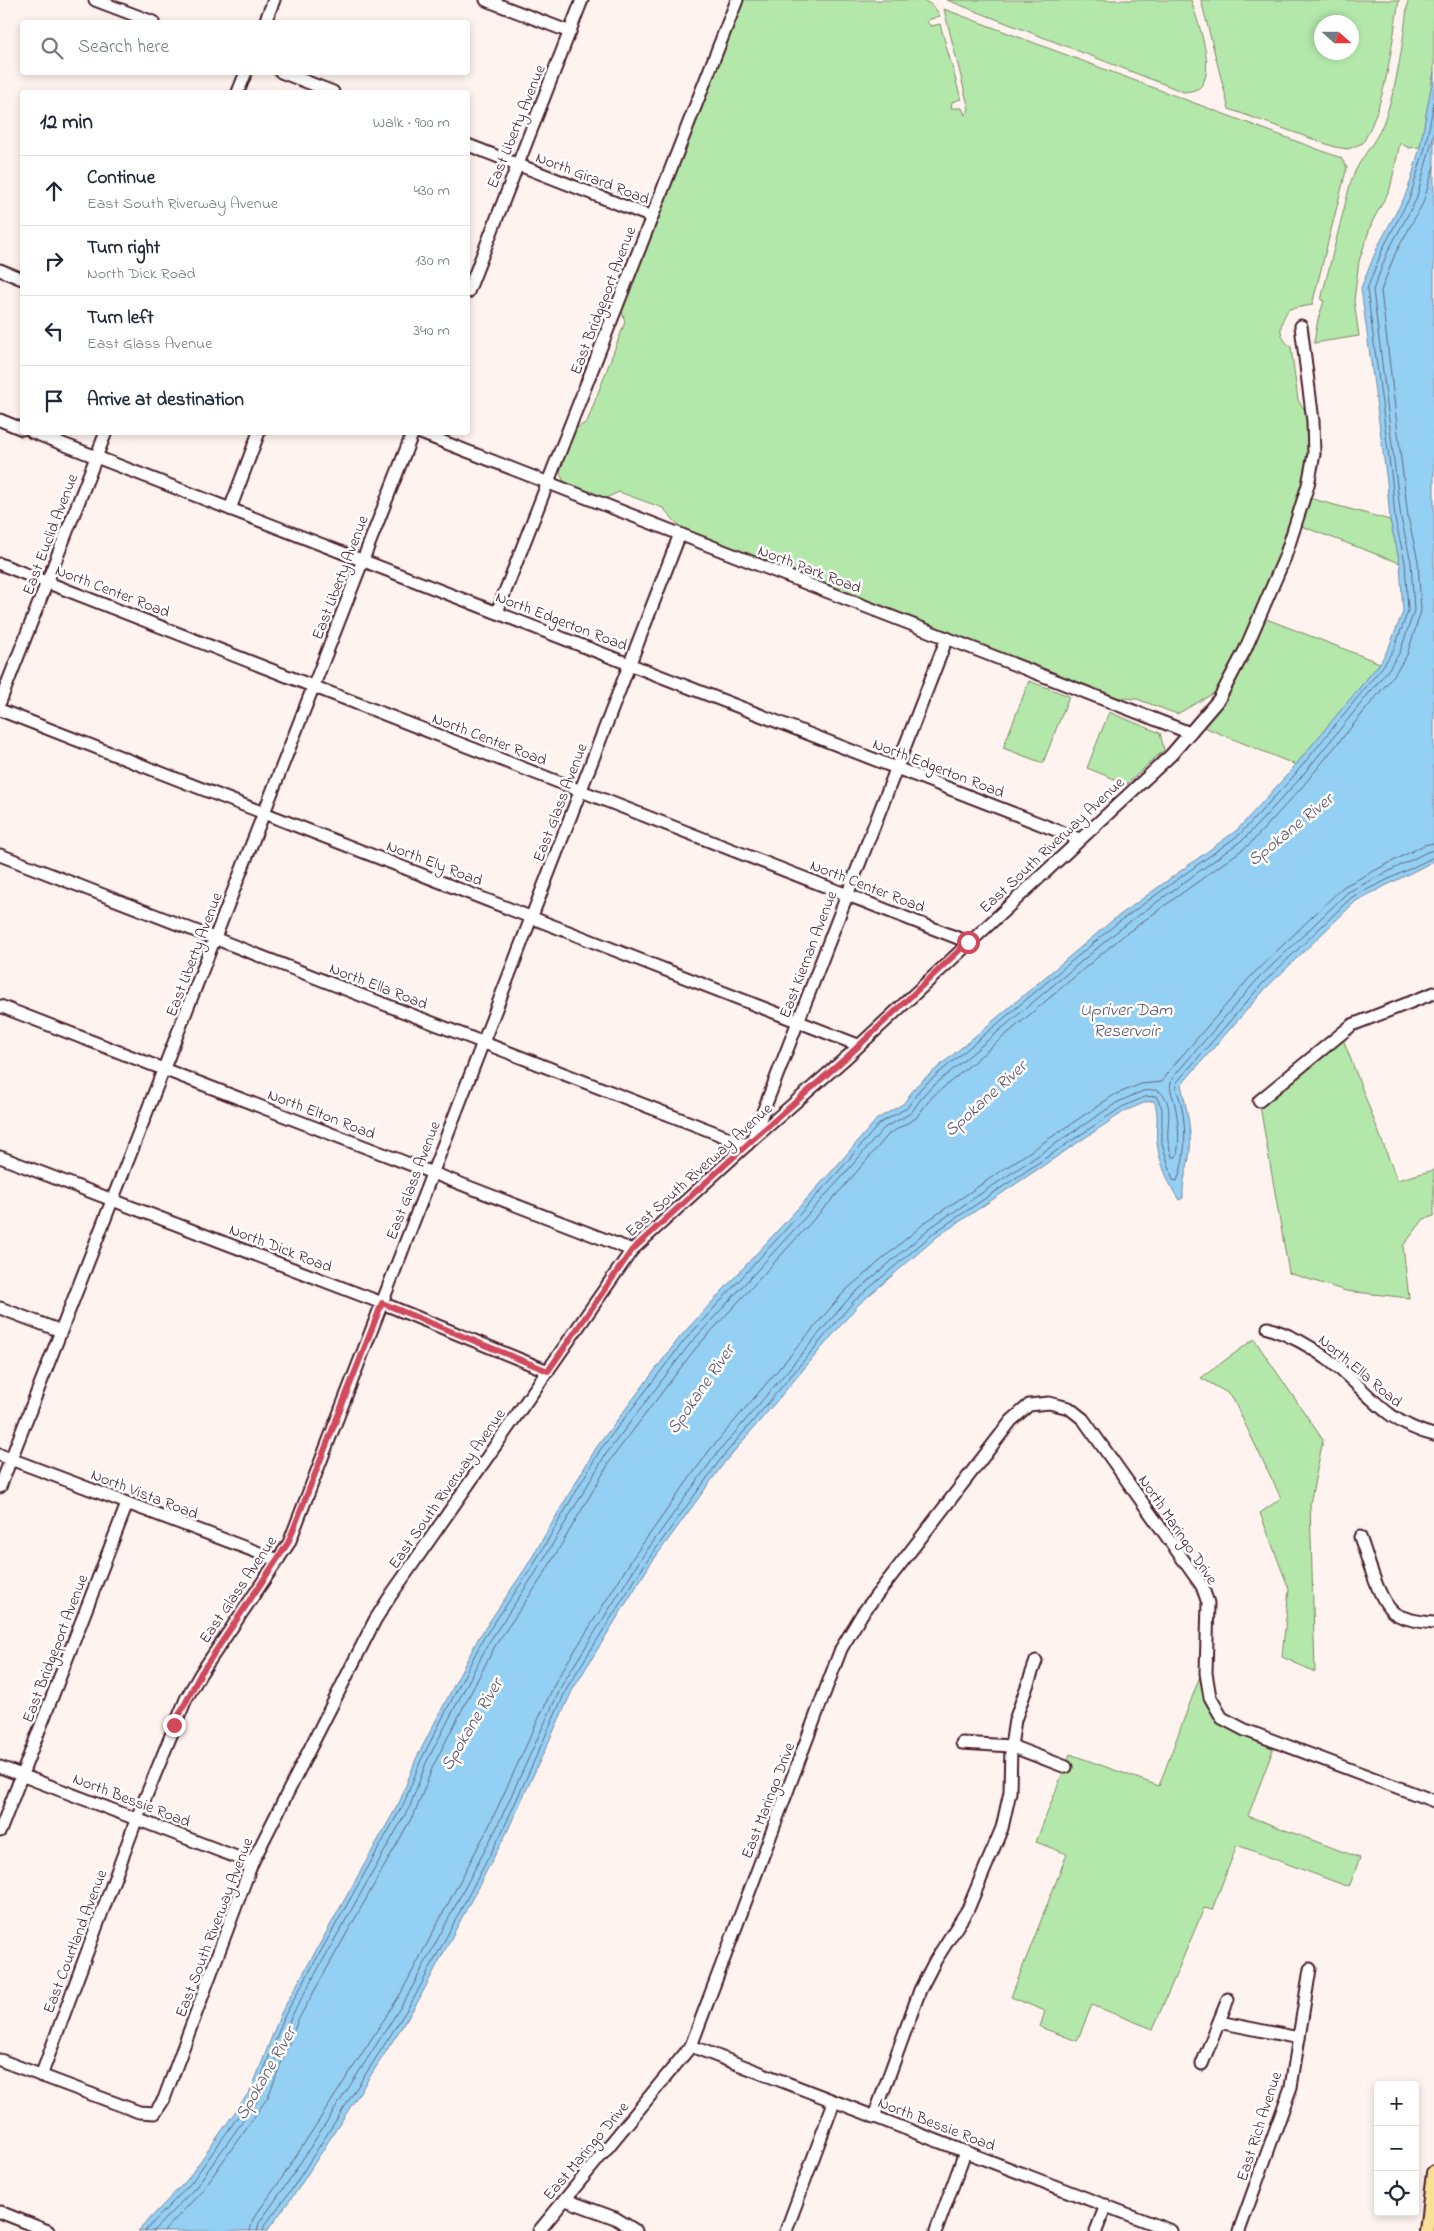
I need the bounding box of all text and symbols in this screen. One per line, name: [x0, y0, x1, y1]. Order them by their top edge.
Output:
north arrow: [1314, 15, 1359, 60]
search box: [20, 20, 470, 75]
icon: search: [38, 34, 66, 62]
text: Search here: [78, 34, 169, 61]
street label: East Liberty Avenue: [481, 61, 553, 192]
text: 12 min: [40, 108, 93, 138]
text: Walk · 900 m: [373, 111, 450, 135]
street label: North Girard Road: [532, 146, 653, 212]
text: Continue: [87, 165, 155, 192]
icon: ahead: [40, 177, 68, 205]
text: 430 m: [413, 179, 450, 203]
text: East South Riverway Avenue: [87, 192, 278, 216]
street label: East Bridgeport Avenue: [565, 222, 644, 378]
text: Turn right: [87, 235, 160, 262]
icon: right: [40, 247, 68, 275]
text: 130 m: [415, 249, 450, 273]
text: North Dick Road: [87, 262, 196, 286]
text: Turn left: [87, 305, 154, 332]
icon: left: [40, 317, 68, 345]
text: 340 m: [413, 319, 450, 343]
text: East Glass Avenue: [87, 332, 212, 356]
icon: arrive: [40, 387, 68, 415]
text: Arrive at destination: [87, 387, 244, 414]
street label: East Euclid Avenue: [17, 470, 85, 599]
street label: East Liberty Avenue: [306, 511, 376, 643]
street label: North Park Road: [754, 539, 864, 601]
street label: North Center Road: [51, 559, 173, 625]
street label: North Edgerton Road: [492, 586, 631, 658]
street label: North Center Road: [428, 707, 550, 773]
street label: North Edgerton Road: [869, 733, 1008, 805]
street label: East Glass Avenue: [527, 739, 595, 866]
street label: East South Riverway Avenue: [974, 771, 1131, 919]
water label: Spokane River: [1243, 786, 1342, 873]
street label: North Ely Road: [383, 835, 486, 893]
street label: North Center Road: [806, 854, 928, 920]
street label: East Kiernan Avenue: [773, 887, 845, 1022]
street label: East Liberty Avenue: [160, 888, 230, 1020]
route start: [957, 931, 980, 954]
street label: North Ella Road: [326, 957, 431, 1017]
water label: Upriver Dam Reservoir: [1080, 998, 1173, 1045]
water label: Spokane River: [939, 1054, 1035, 1144]
street label: North Elton Road: [264, 1083, 379, 1146]
street label: East South Riverway Avenue: [620, 1097, 779, 1243]
street label: East Glass Avenue: [380, 1117, 448, 1244]
street label: North Dick Road: [225, 1218, 335, 1280]
street label: North Ella Road: [1312, 1329, 1407, 1414]
water label: Spokane River: [661, 1338, 743, 1440]
street label: East South Riverway Avenue: [383, 1403, 513, 1574]
street label: North Vista Road: [87, 1463, 201, 1526]
street label: North Maringo Drive: [1132, 1470, 1224, 1591]
street label: East Glass Avenue: [194, 1531, 284, 1649]
street label: East Bridgeport Avenue: [17, 1570, 96, 1726]
water label: Spokane River: [435, 1672, 512, 1776]
route end: [163, 1714, 186, 1737]
street label: East Maringo Drive: [736, 1738, 802, 1862]
street label: North Bessie Road: [69, 1767, 194, 1834]
street label: East South Riverway Avenue: [169, 1834, 261, 2021]
street label: East Courtland Avenue: [37, 1865, 115, 2017]
water label: Spokane River: [230, 2021, 305, 2125]
street label: East Rich Avenue: [1231, 2068, 1289, 2185]
map controls: [1374, 2081, 1419, 2216]
button: +: [1374, 2081, 1419, 2126]
street label: North Bessie Road: [874, 2091, 999, 2158]
street label: East Maringo Drive: [538, 2096, 636, 2206]
button: −: [1374, 2126, 1419, 2171]
button: locate: [1374, 2171, 1419, 2216]

